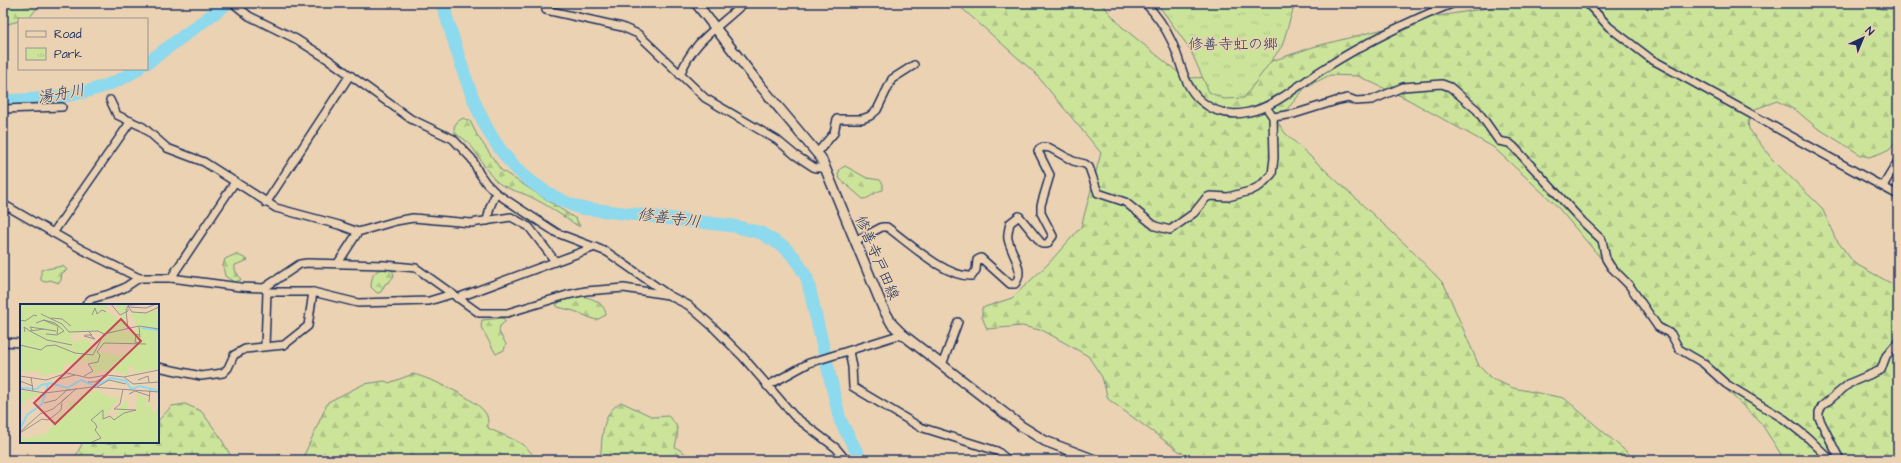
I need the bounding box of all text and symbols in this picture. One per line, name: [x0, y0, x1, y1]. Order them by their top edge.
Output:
legend: [18, 18, 148, 70]
north arrow: [1843, 18, 1883, 58]
text: N: [1862, 23, 1877, 39]
text: Road: [54, 26, 82, 43]
park label: 修善寺虹の郷: [1188, 34, 1278, 55]
text: Park: [54, 46, 82, 63]
water label: 湯舟川: [35, 79, 87, 109]
water label: 修善寺川: [636, 203, 702, 233]
street label: 修善寺戸田線: [850, 212, 904, 304]
inset map: [20, 304, 159, 443]

